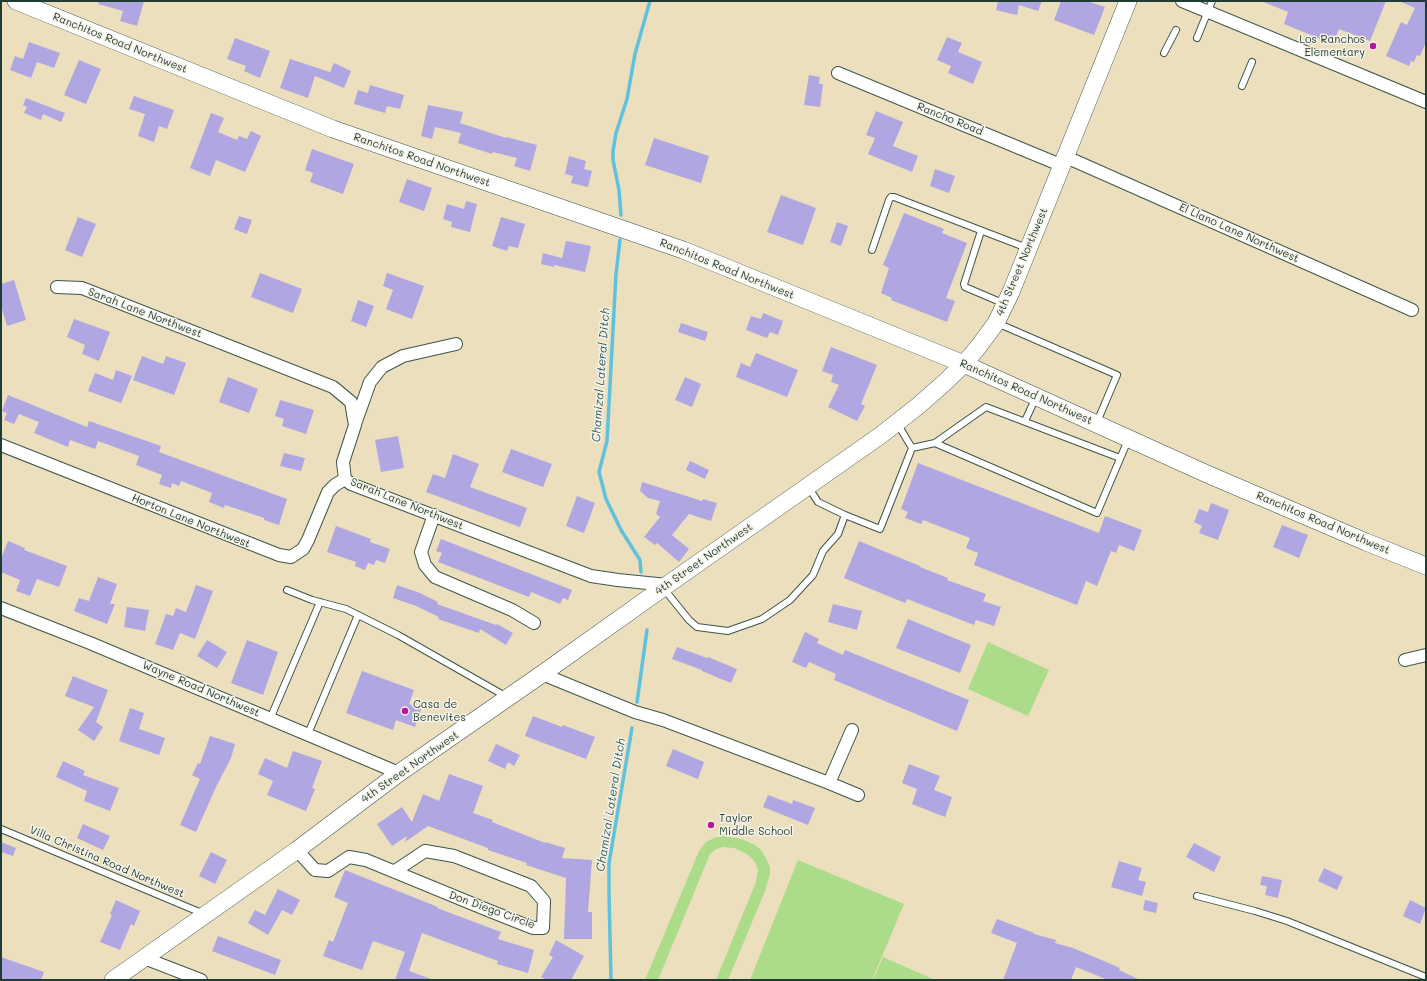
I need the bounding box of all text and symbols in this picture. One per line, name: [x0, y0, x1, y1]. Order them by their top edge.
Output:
street label: Ranchitos Road Northwest: [51, 10, 189, 76]
place label: Los Ranchos Elementary: [1299, 33, 1365, 59]
marker: Los Ranchos Elementary: [1368, 41, 1378, 51]
street label: Rancho Road: [915, 100, 985, 138]
street label: Ranchitos Road Northwest: [352, 130, 492, 190]
street label: El Llano Lane Northwest: [1177, 201, 1301, 265]
street label: 4th Street Northwest: [993, 206, 1051, 318]
street label: Ranchitos Road Northwest: [658, 236, 796, 302]
street label: Sarah Lane Northwest: [86, 285, 204, 341]
water label: Chamizal Lateral Ditch: [589, 307, 613, 443]
street label: Ranchitos Road Northwest: [958, 357, 1094, 427]
street label: Sarah Lane Northwest: [348, 475, 466, 533]
street label: Ranchitos Road Northwest: [1254, 489, 1392, 557]
street label: Horton Lane Northwest: [130, 491, 252, 551]
street label: 4th Street Northwest: [653, 520, 755, 598]
street label: Wayne Road Northwest: [140, 658, 262, 720]
place label: Casa de Benevites: [413, 698, 466, 724]
marker: Casa de Benevites: [400, 706, 410, 716]
street label: 4th Street Northwest: [359, 728, 461, 806]
water label: Chamizal Lateral Ditch: [593, 737, 629, 873]
place label: Taylor Middle School: [719, 812, 793, 838]
marker: Taylor Middle School: [706, 820, 716, 830]
street label: Villa Christina Road Northwest: [28, 823, 186, 901]
street label: Don Diego Circle: [447, 888, 537, 932]

